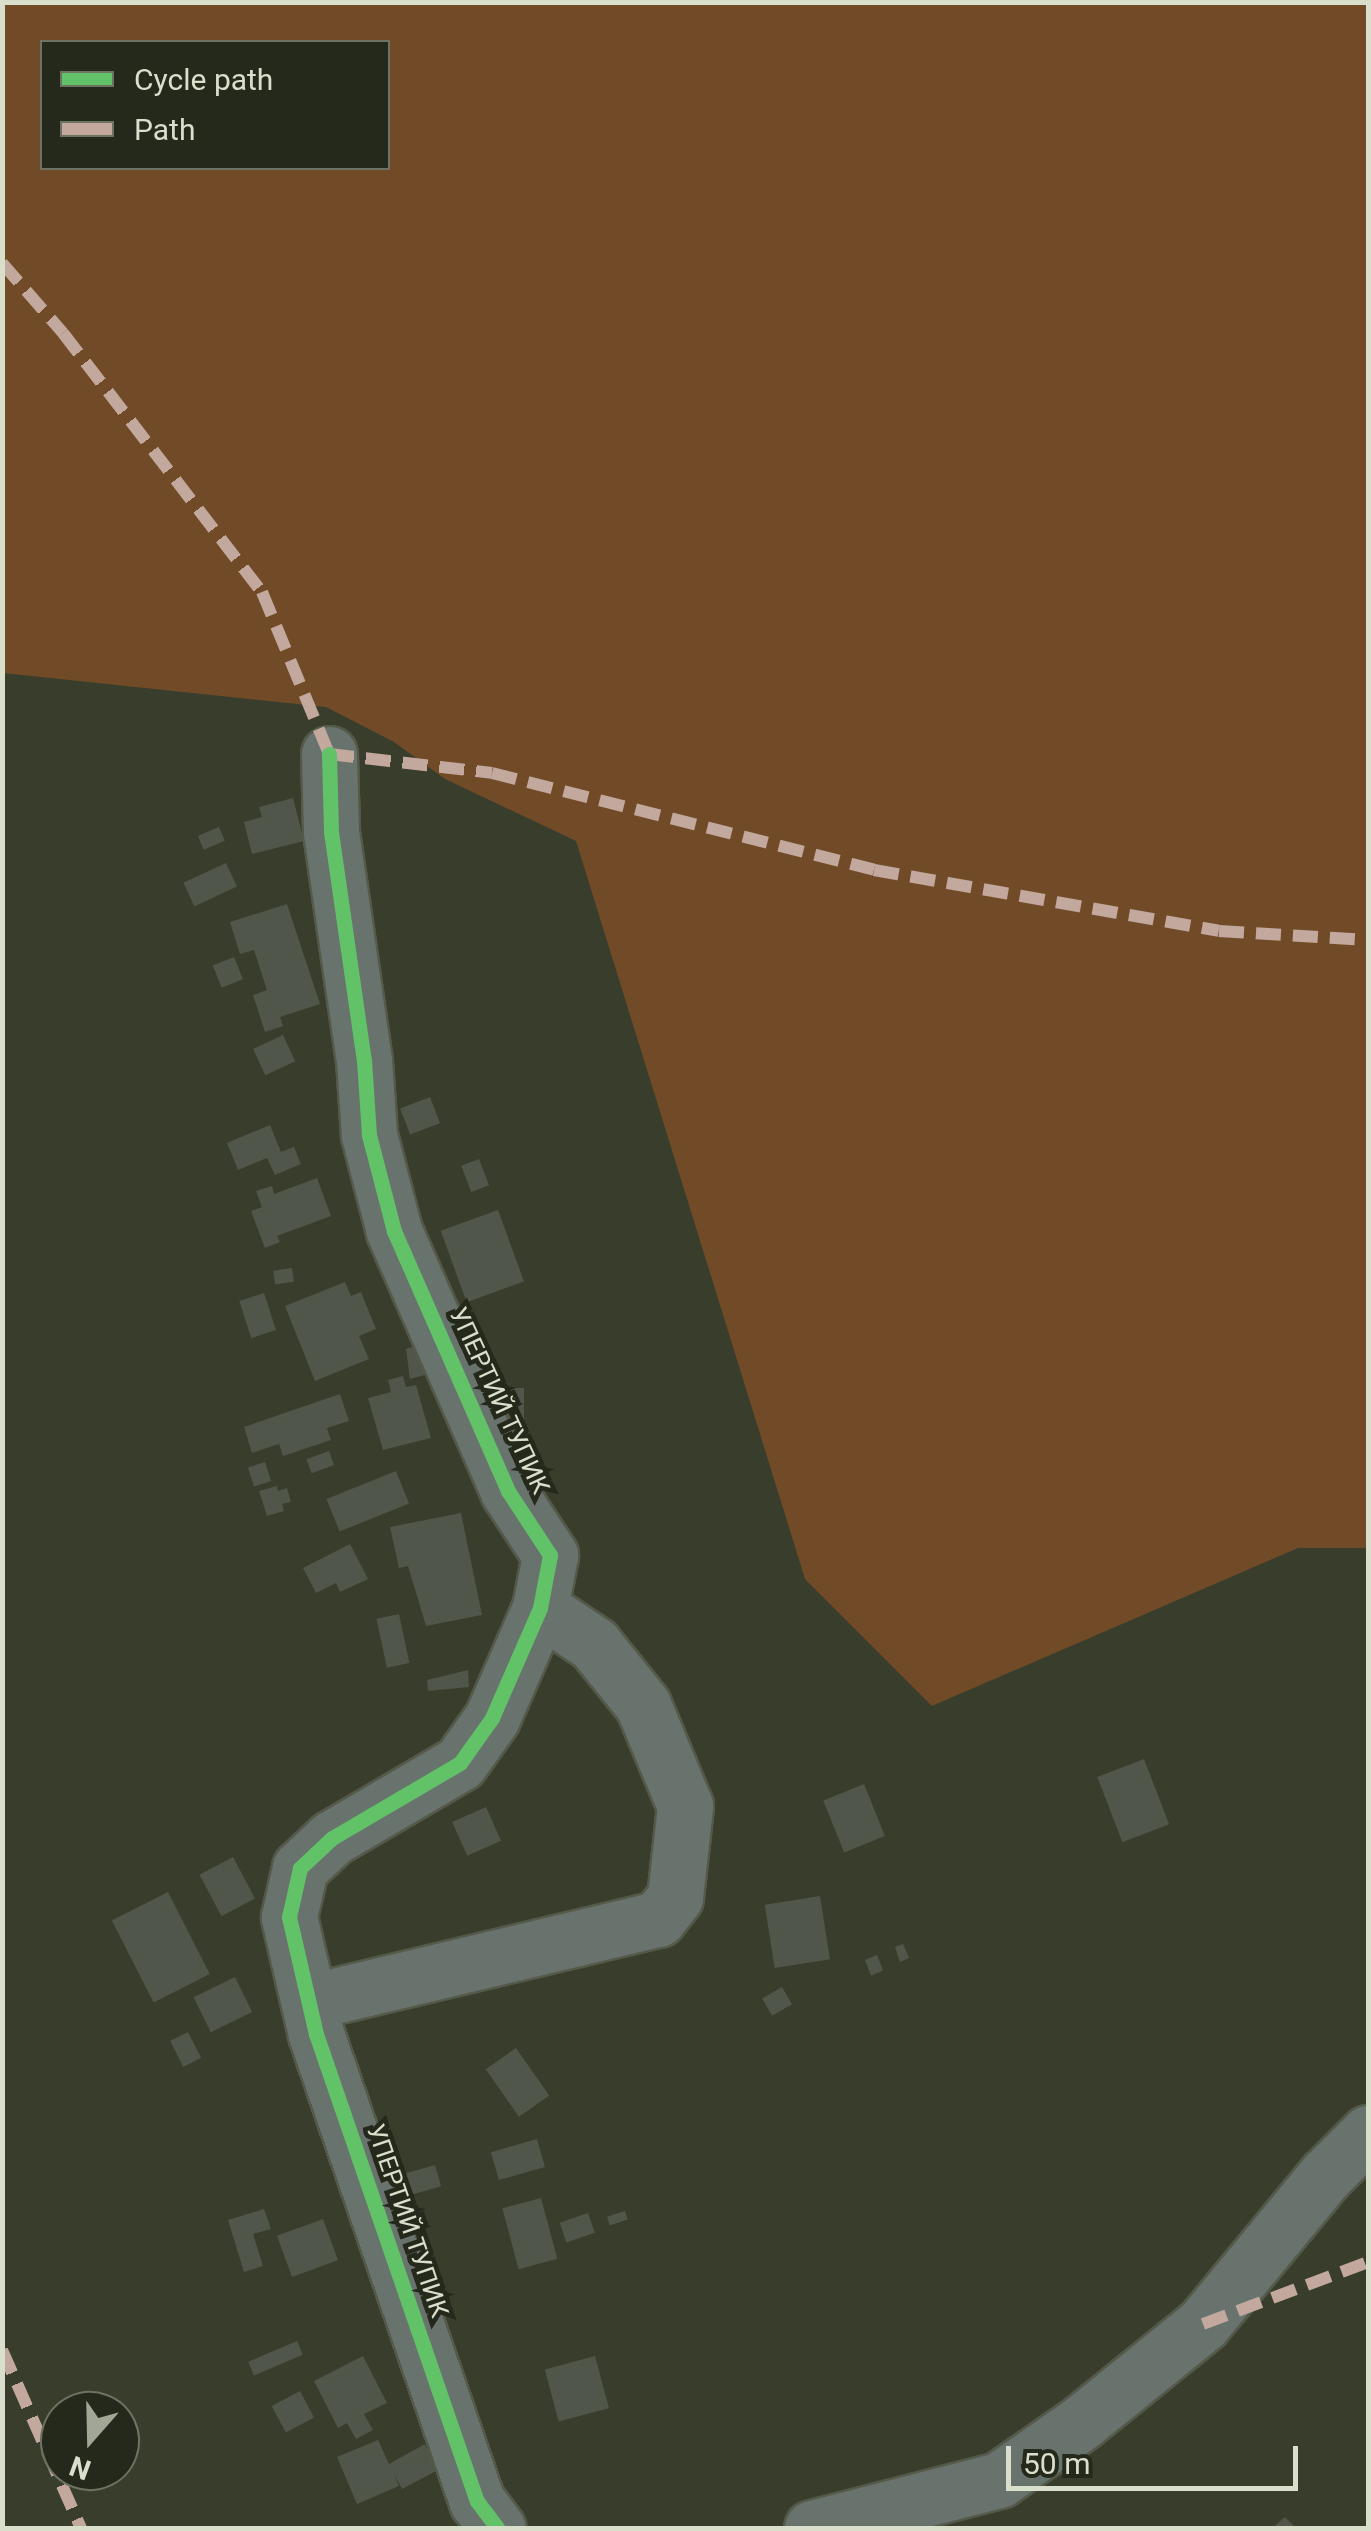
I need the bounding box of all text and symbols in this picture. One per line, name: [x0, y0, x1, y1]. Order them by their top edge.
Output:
legend: [40, 40, 390, 170]
text: Cycle path: [134, 62, 273, 97]
text: Path: [134, 112, 195, 147]
street label: УПЕРТИЙ ТУПИК: [443, 1303, 555, 1499]
street label: УПЕРТИЙ ТУПИК: [360, 2120, 454, 2322]
north arrow: [40, 2391, 140, 2491]
scale bar: [1011, 2426, 1304, 2488]
text: 50 m: [1023, 2446, 1090, 2481]
text: N: [65, 2449, 95, 2487]

